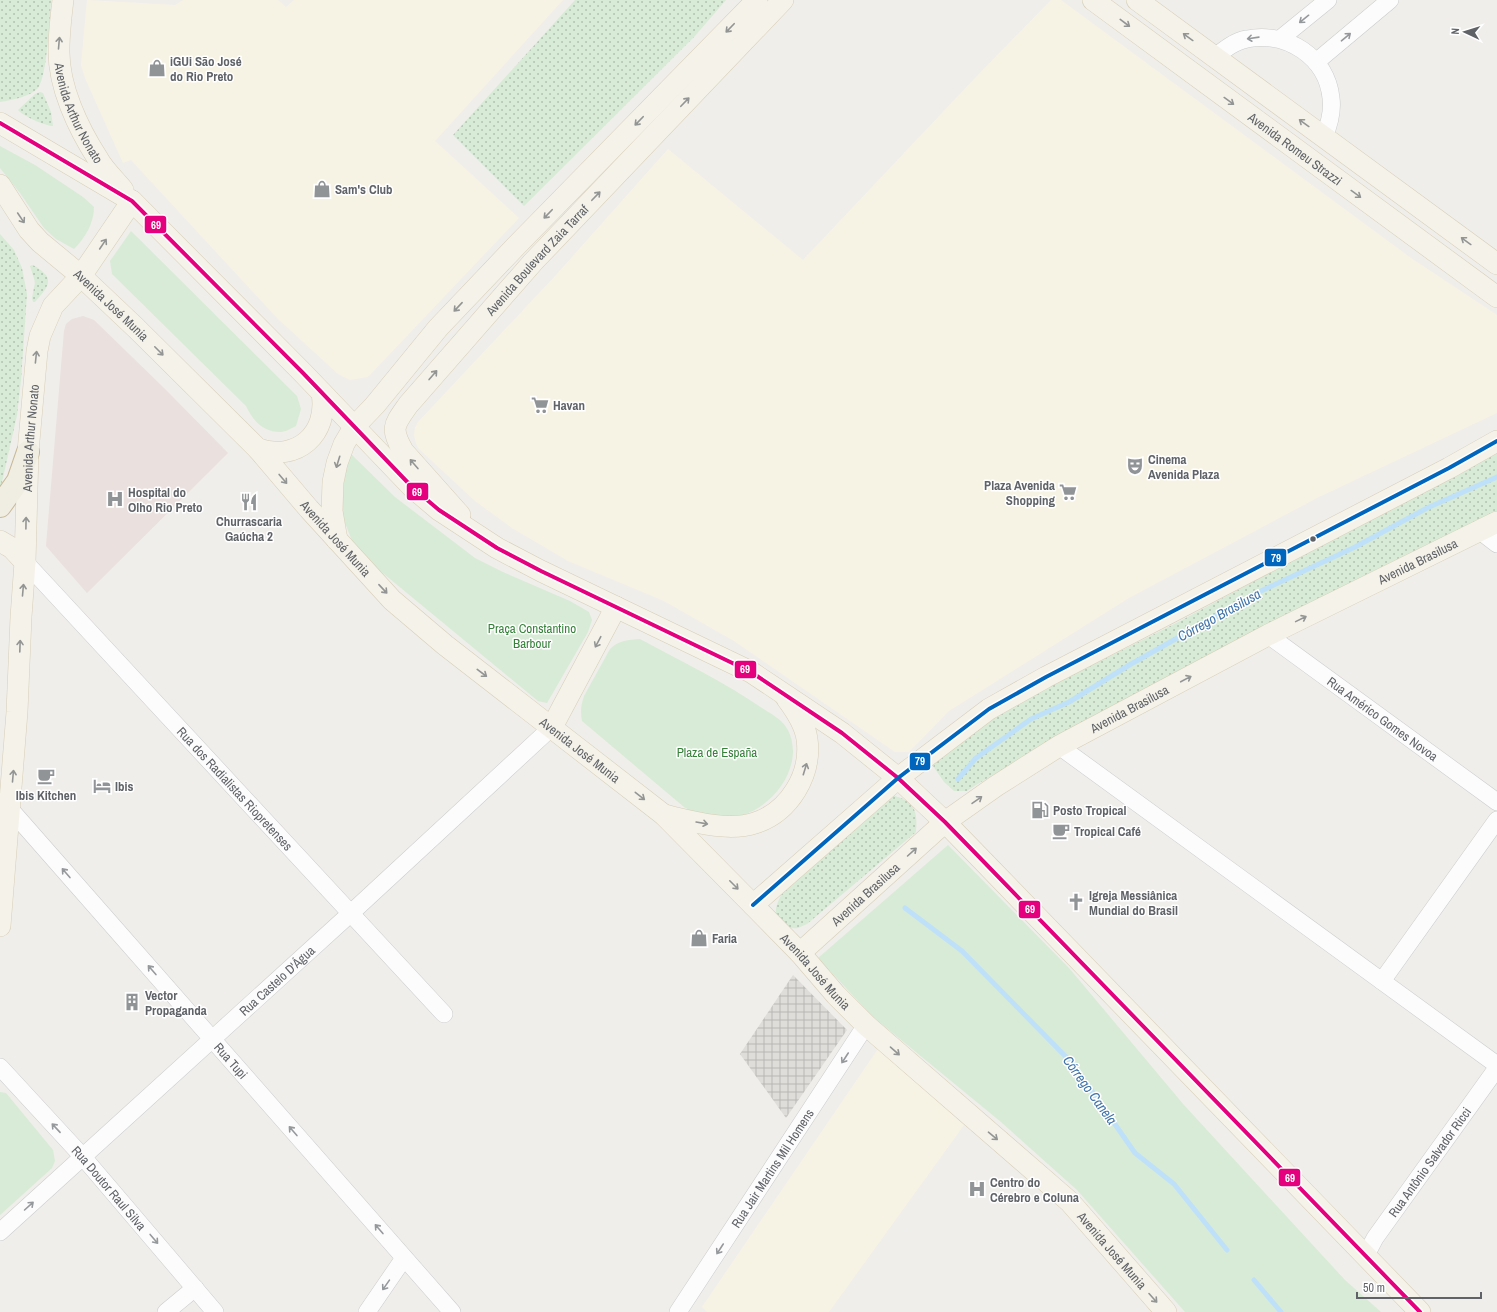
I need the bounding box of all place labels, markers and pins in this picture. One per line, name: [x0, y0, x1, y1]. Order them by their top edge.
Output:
place label: iGUi São José do Rio Preto: [170, 53, 242, 85]
shop icon: iGUi São José do Rio Preto: [147, 58, 167, 78]
shop icon: Sam's Club: [312, 179, 332, 199]
place label: Sam's Club: [335, 181, 393, 198]
supermarket icon: Havan: [530, 395, 550, 415]
place label: Havan: [553, 397, 585, 414]
place label: Cinema Avenida Plaza: [1148, 451, 1219, 483]
theatre icon: Cinema Avenida Plaza: [1125, 456, 1145, 476]
place label: Plaza Avenida Shopping: [984, 477, 1055, 509]
supermarket icon: Plaza Avenida Shopping: [1058, 482, 1078, 502]
place label: Hospital do Olho Rio Preto: [128, 484, 203, 516]
hospital icon: Hospital do Olho Rio Preto: [105, 489, 125, 509]
restaurant icon: Churrascaria Gaúcha 2: [239, 492, 259, 512]
place label: Churrascaria Gaúcha 2: [216, 513, 282, 545]
unlabelled marker: [1308, 534, 1318, 544]
cafe icon: Ibis Kitchen: [36, 766, 56, 786]
hotel icon: Ibis: [92, 776, 112, 796]
place label: Ibis: [115, 778, 133, 795]
place label: Ibis Kitchen: [16, 787, 76, 804]
fuel station icon: Posto Tropical: [1030, 800, 1050, 820]
place label: Posto Tropical: [1053, 802, 1126, 819]
cafe icon: Tropical Café: [1051, 821, 1071, 841]
place label: Tropical Café: [1074, 823, 1141, 840]
place label: Igreja Messiânica Mundial do Brasil: [1089, 887, 1178, 919]
church icon: Igreja Messiânica Mundial do Brasil: [1066, 892, 1086, 912]
shop icon: Faria: [689, 928, 709, 948]
place label: Faria: [712, 930, 737, 947]
place label: Vector Propaganda: [145, 987, 207, 1019]
building icon: Vector Propaganda: [122, 992, 142, 1012]
place label: Centro do Cérebro e Coluna: [990, 1174, 1079, 1206]
hospital icon: Centro do Cérebro e Coluna: [967, 1179, 987, 1199]

